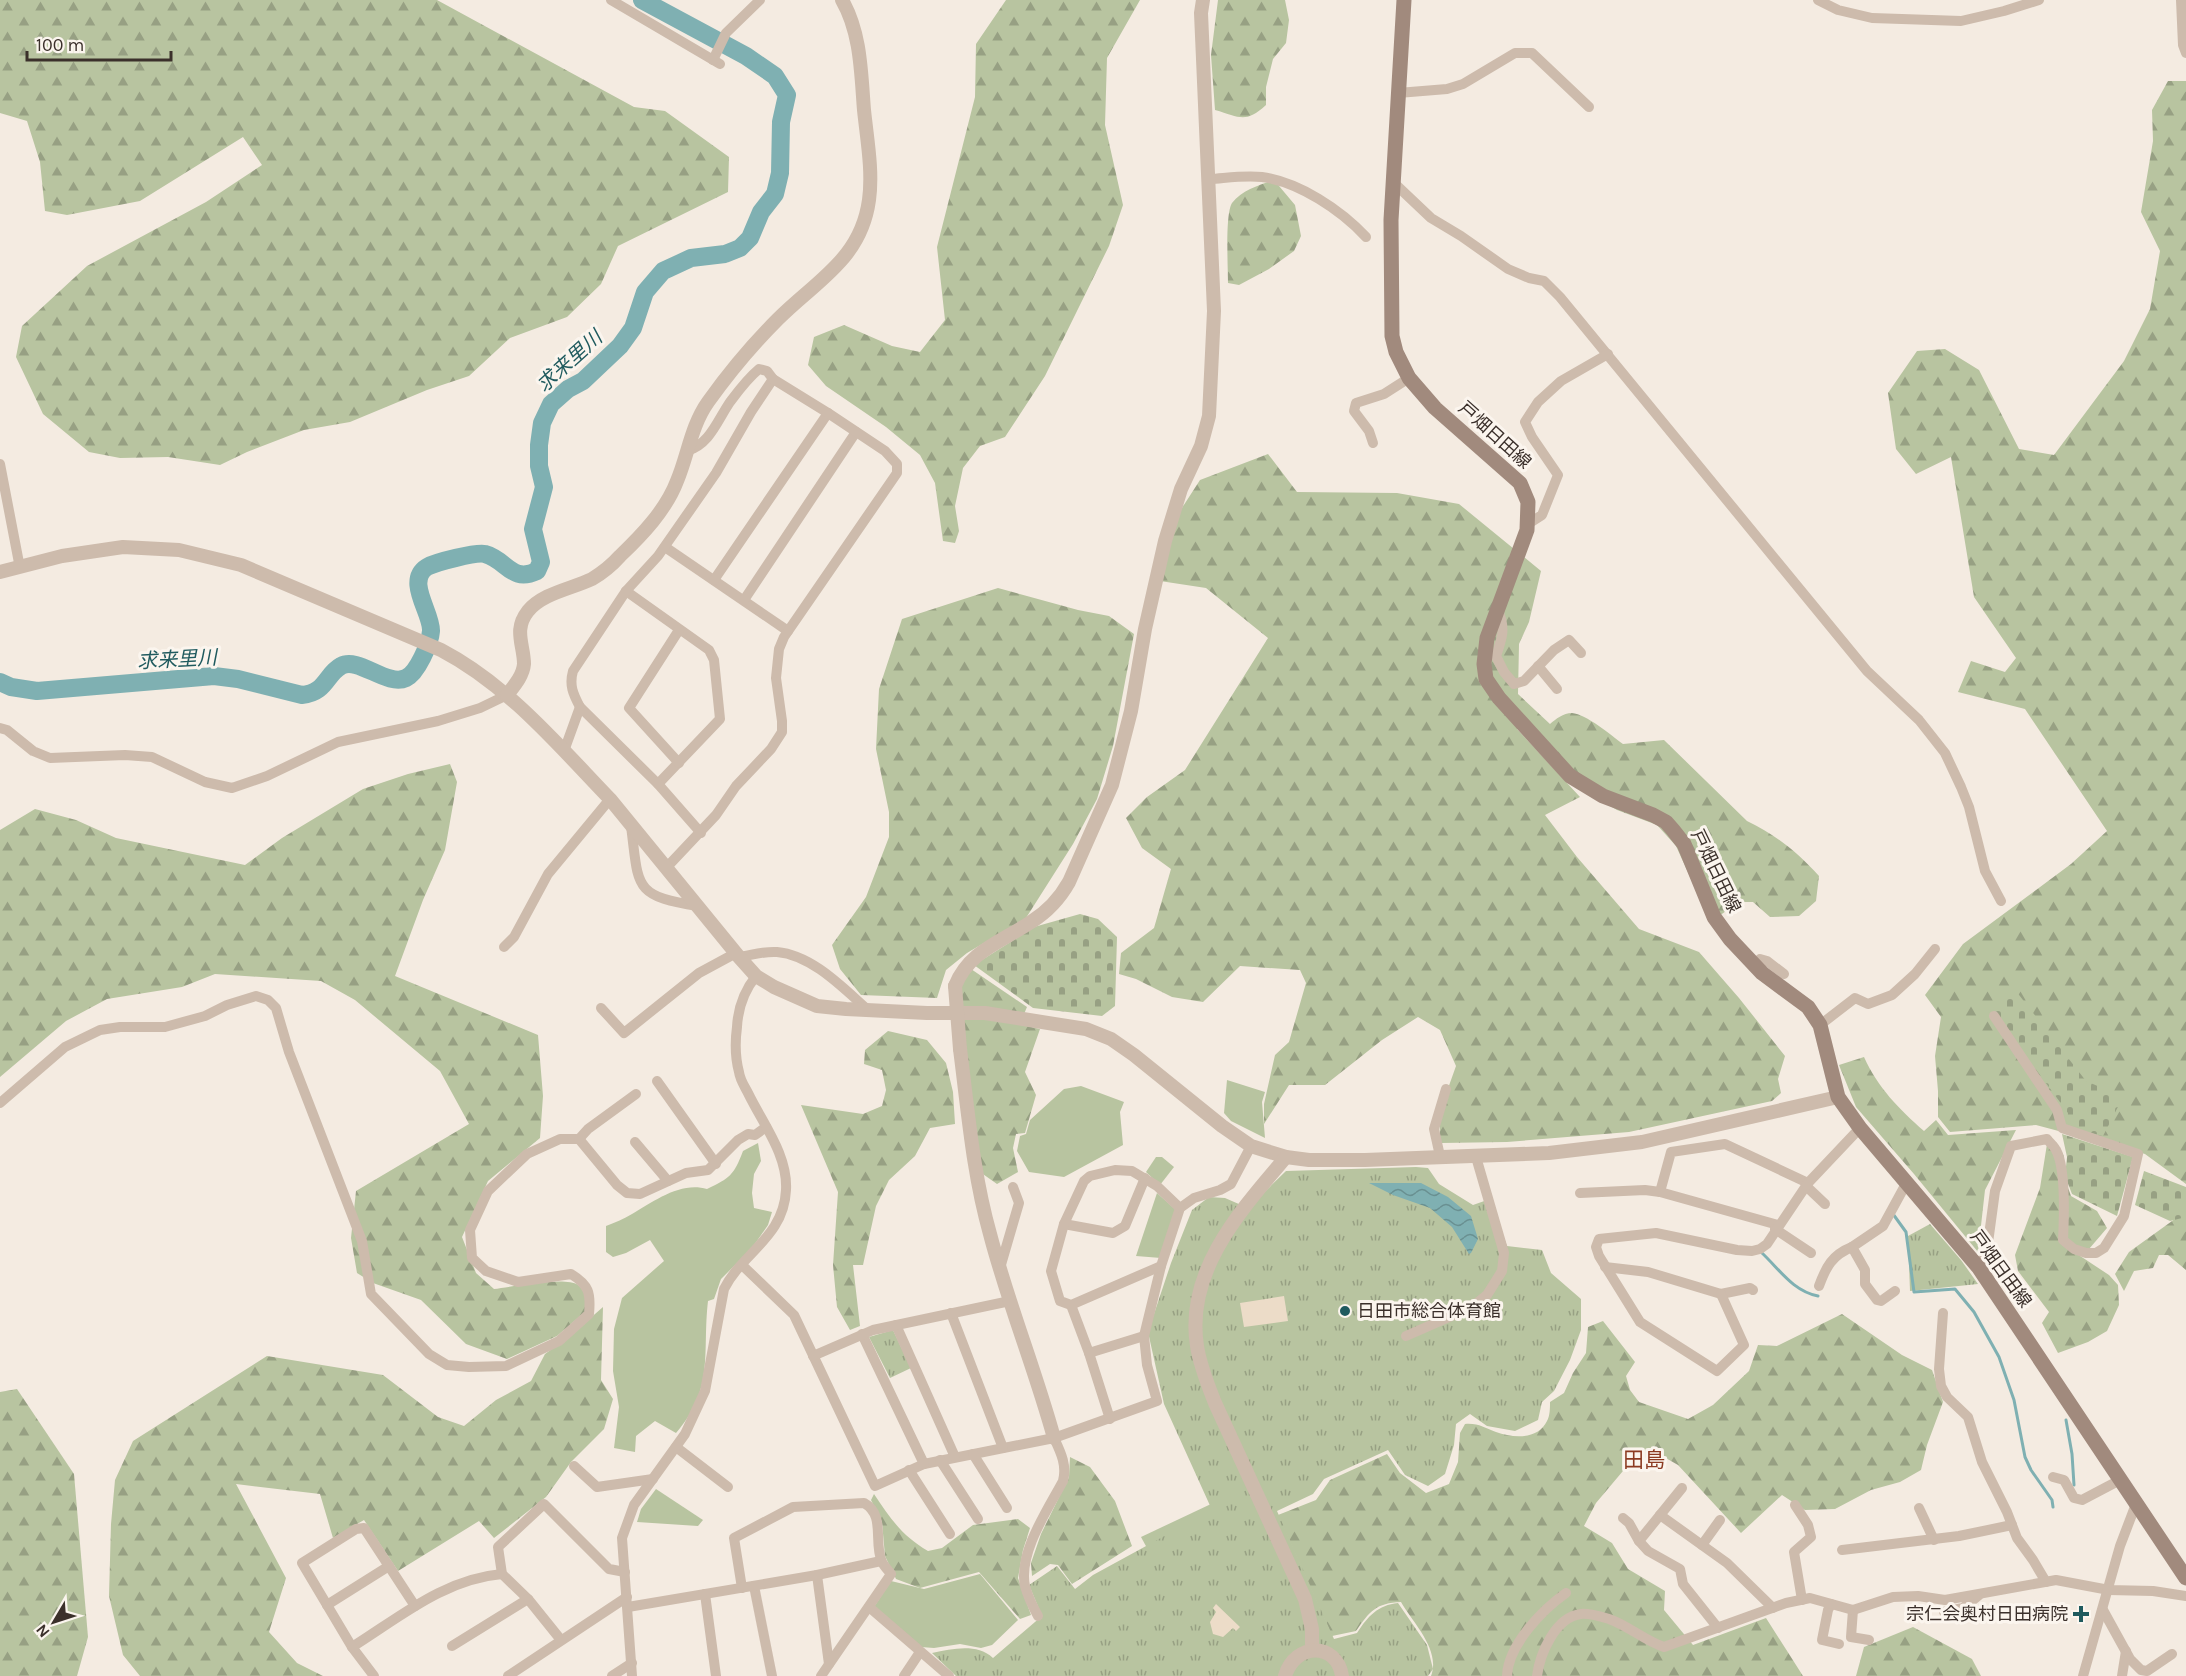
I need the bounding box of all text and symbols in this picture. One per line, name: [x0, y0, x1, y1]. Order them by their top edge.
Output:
scale bar: [27, 24, 171, 62]
text: 100 m: [36, 34, 84, 56]
water label: 求来里川: [532, 325, 608, 397]
street label: 戸畑日田線: [1454, 397, 1536, 473]
water label: 求来里川: [136, 646, 220, 673]
street label: 戸畑日田線: [1686, 826, 1746, 916]
street label: 戸畑日田線: [1966, 1226, 2036, 1312]
place label: 日田市総合体育館: [1357, 1300, 1501, 1322]
marker: 日田市総合体育館: [1338, 1304, 1352, 1318]
district label: 田島: [1623, 1448, 1665, 1472]
north arrow: [24, 1592, 84, 1652]
place label: 宗仁会奥村日田病院: [1906, 1603, 2068, 1625]
marker: 宗仁会奥村日田病院: [2072, 1605, 2090, 1623]
text: N: [32, 1621, 54, 1642]

